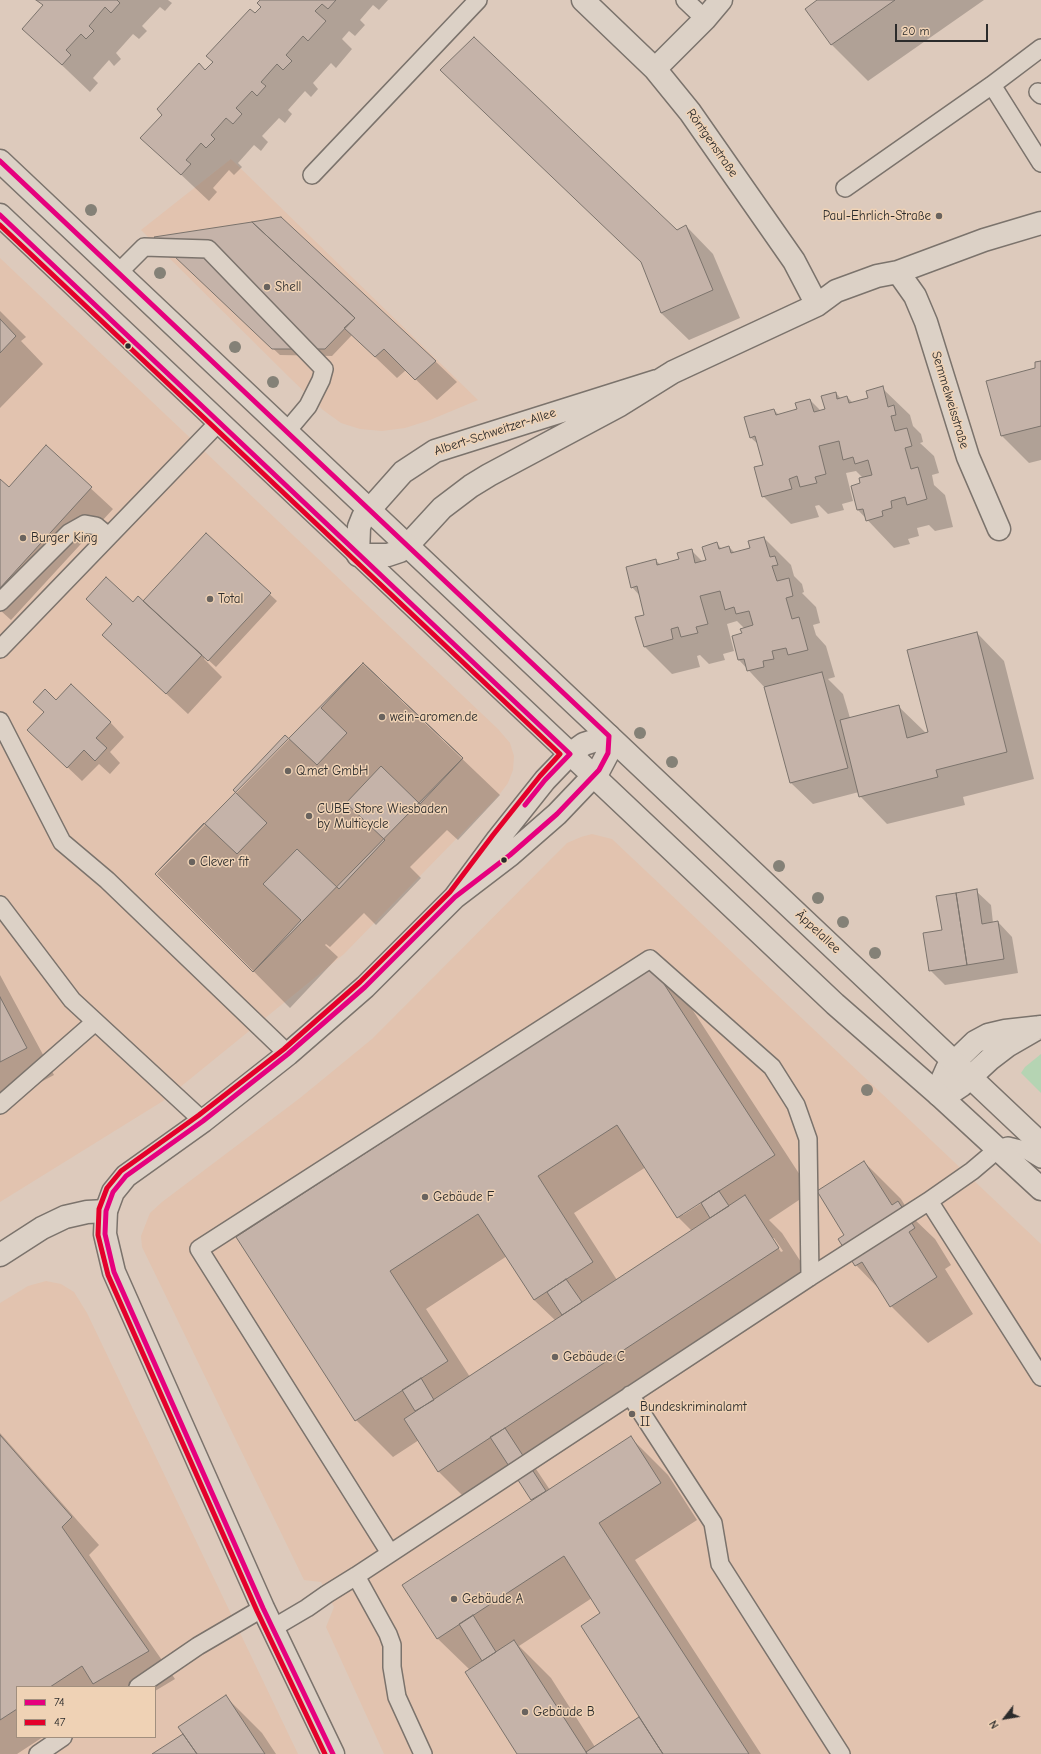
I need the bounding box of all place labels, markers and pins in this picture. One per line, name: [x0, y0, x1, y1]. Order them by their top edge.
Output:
place label: Paul-Ehrlich-Straße: [823, 208, 931, 224]
marker: Paul-Ehrlich-Straße: [934, 211, 944, 221]
place label: Shell: [275, 279, 301, 295]
marker: Shell: [262, 282, 272, 292]
unlabelled marker: [123, 341, 133, 351]
place label: Burger King: [31, 530, 98, 546]
marker: Burger King: [18, 533, 28, 543]
place label: Total: [218, 591, 243, 607]
marker: Total: [205, 594, 215, 604]
place label: wein-aromen.de: [390, 709, 478, 725]
marker: wein-aromen.de: [377, 712, 387, 722]
place label: Q.met GmbH: [296, 763, 368, 779]
marker: Q.met GmbH: [283, 766, 293, 776]
place label: CUBE Store Wiesbaden by Multicycle: [317, 801, 448, 832]
marker: CUBE Store Wiesbaden by Multicycle: [304, 811, 314, 821]
place label: Clever fit: [200, 854, 249, 870]
unlabelled marker: [499, 855, 509, 865]
marker: Clever fit: [187, 857, 197, 867]
place label: Gebäude F: [433, 1189, 494, 1205]
marker: Gebäude F: [420, 1192, 430, 1202]
place label: Gebäude C: [563, 1349, 625, 1365]
marker: Gebäude C: [550, 1352, 560, 1362]
place label: Bundeskriminalamt II: [640, 1399, 747, 1430]
marker: Bundeskriminalamt II: [627, 1409, 637, 1419]
place label: Gebäude A: [462, 1591, 523, 1607]
marker: Gebäude A: [449, 1594, 459, 1604]
place label: Gebäude B: [533, 1704, 595, 1720]
marker: Gebäude B: [520, 1707, 530, 1717]

